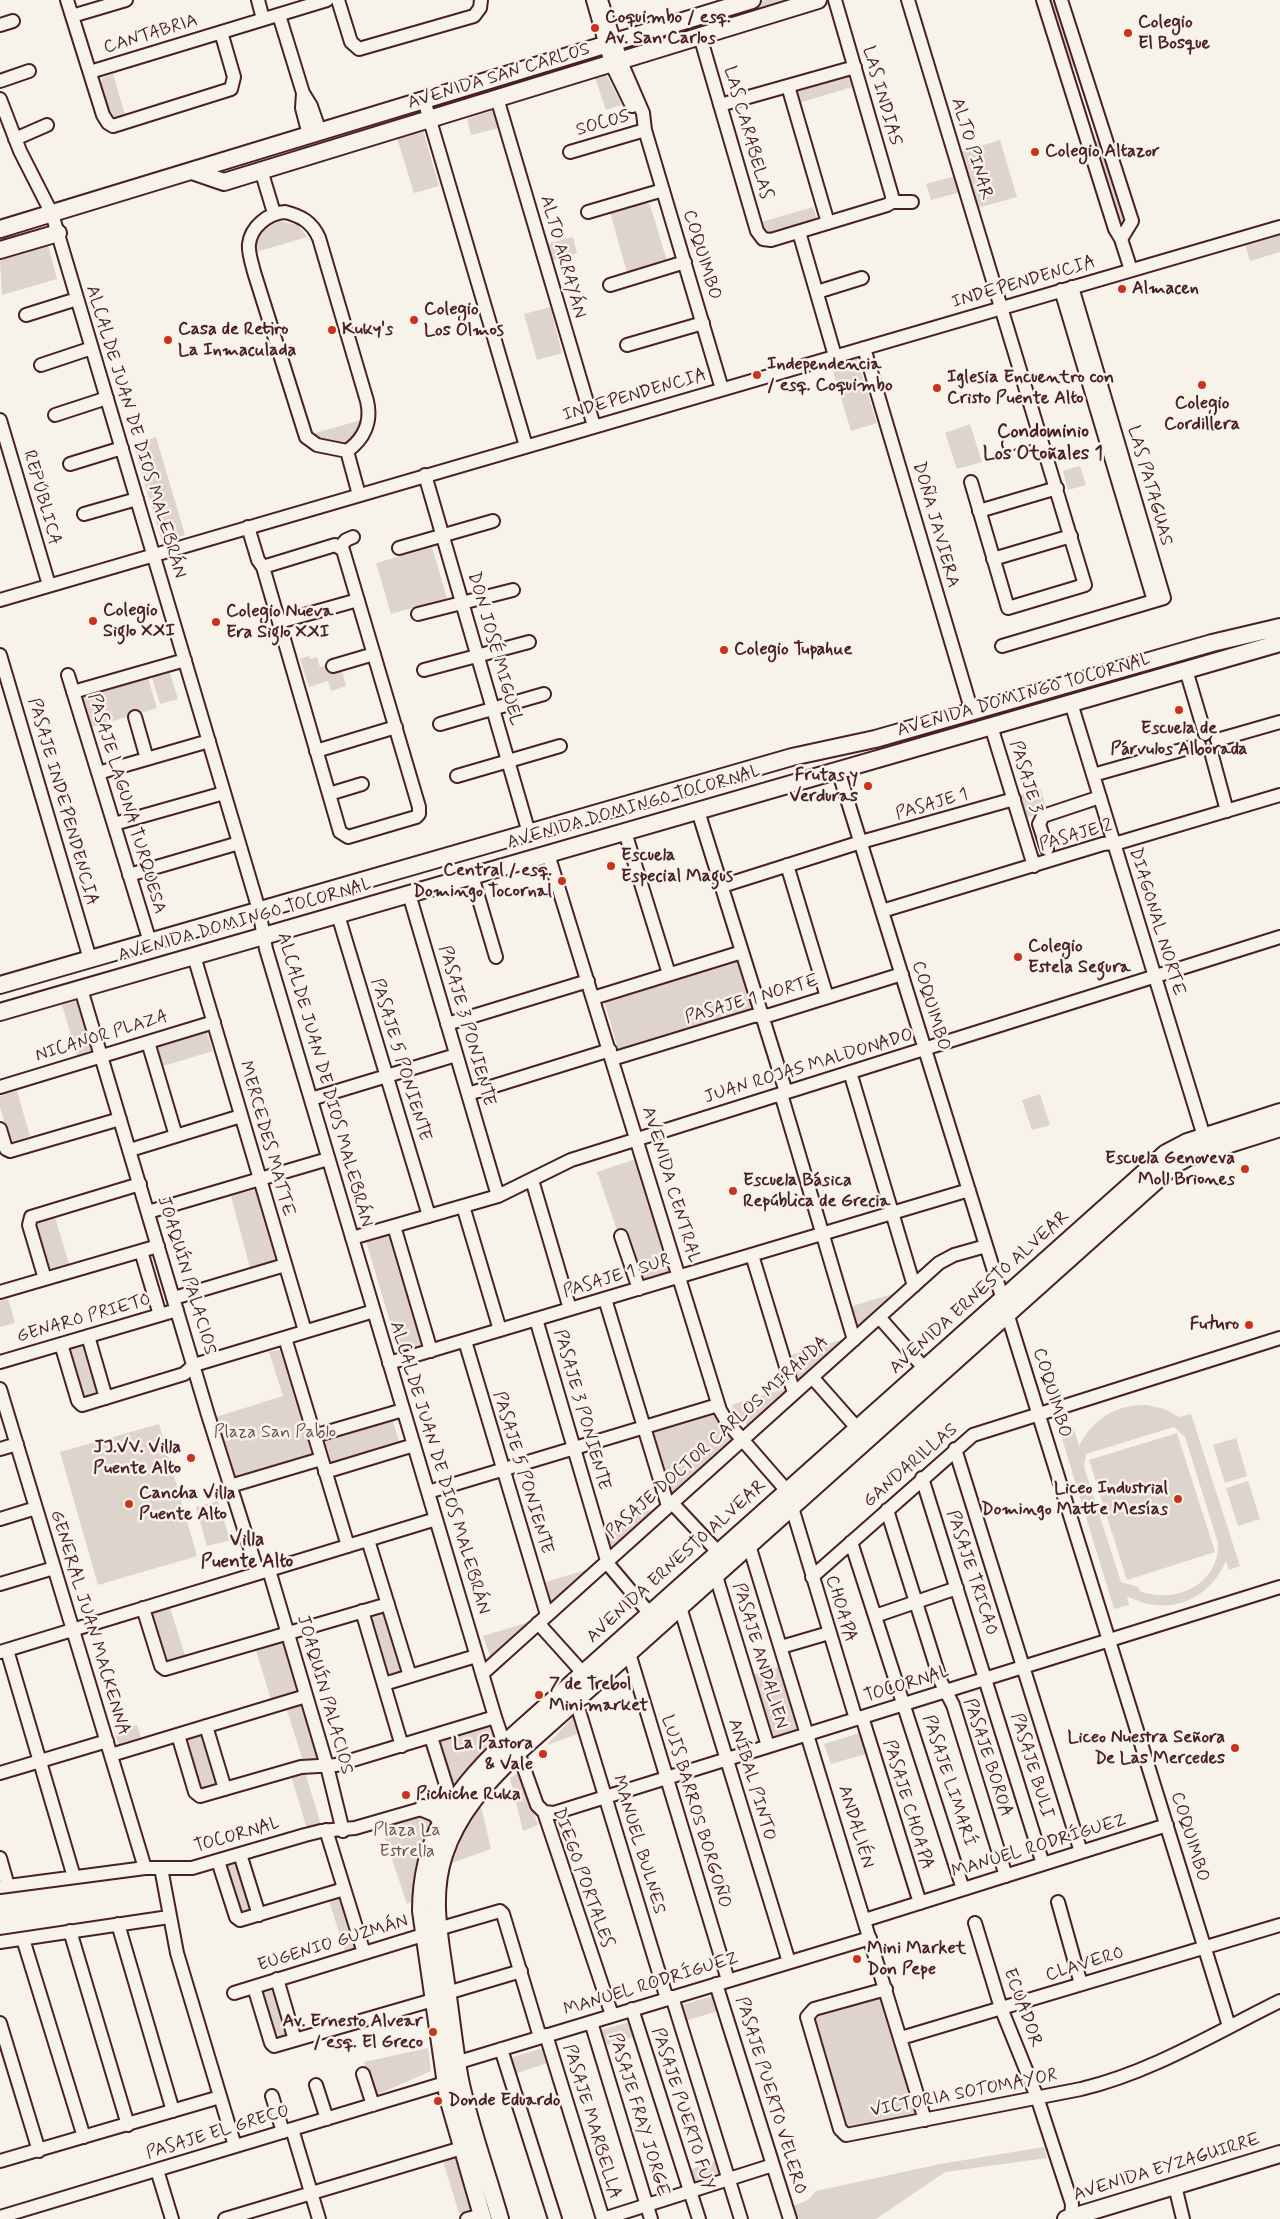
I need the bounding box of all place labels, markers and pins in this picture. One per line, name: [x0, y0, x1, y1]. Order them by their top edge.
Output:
place label: Coquimbo / esq. Av. San Carlos: [605, 7, 731, 50]
place label: Colegio El Bosque: [1138, 12, 1210, 54]
marker: Coquimbo / esq. Av. San Carlos: [589, 22, 601, 34]
marker: Colegio El Bosque: [1122, 27, 1134, 39]
place label: Colegio Altazor: [1045, 141, 1160, 163]
marker: Colegio Altazor: [1029, 146, 1041, 158]
place label: Almacen: [1132, 278, 1199, 300]
marker: Almacen: [1116, 283, 1128, 295]
place label: Colegio Los Olmos: [424, 299, 504, 342]
marker: Colegio Los Olmos: [408, 314, 420, 326]
place label: Casa de Retiro La Inmaculada: [178, 319, 296, 362]
place label: Kuky's: [342, 319, 393, 341]
marker: Kuky's: [326, 324, 338, 336]
marker: Casa de Retiro La Inmaculada: [162, 334, 174, 346]
place label: Independencia / esq. Coquimbo: [767, 354, 893, 396]
place label: Iglesia Encuentro con Cristo Puente Alto: [947, 367, 1114, 409]
marker: Independencia / esq. Coquimbo: [751, 369, 763, 381]
marker: Colegio Cordillera: [1196, 379, 1208, 391]
marker: Iglesia Encuentro con Cristo Puente Alto: [931, 382, 943, 394]
place label: Colegio Cordillera: [1164, 393, 1240, 436]
place label: Colegio Siglo XXI: [103, 600, 175, 642]
place label: Colegio Nueva Era Siglo XXI: [226, 601, 333, 644]
marker: Colegio Siglo XXI: [87, 615, 99, 627]
marker: Colegio Nueva Era Siglo XXI: [210, 616, 222, 628]
place label: Colegio Tupahue: [734, 639, 852, 661]
marker: Colegio Tupahue: [718, 644, 730, 656]
marker: Escuela de Párvulos Alborada: [1173, 704, 1185, 716]
place label: Escuela de Párvulos Alborada: [1110, 718, 1248, 761]
place label: Frutas y Verduras: [789, 765, 858, 808]
marker: Frutas y Verduras: [862, 780, 874, 792]
place label: Escuela Especial Magus: [621, 845, 733, 888]
place label: Central / esq. Domingo Tocornal: [413, 860, 552, 902]
marker: Escuela Especial Magus: [605, 860, 617, 872]
marker: Central / esq. Domingo Tocornal: [556, 875, 568, 887]
place label: Colegio Estela Segura: [1028, 936, 1131, 979]
marker: Colegio Estela Segura: [1012, 951, 1024, 963]
place label: Escuela Genoveva Moll Briones: [1105, 1148, 1235, 1190]
marker: Escuela Genoveva Moll Briones: [1239, 1163, 1251, 1175]
place label: Escuela Básica República de Grecia: [743, 1170, 890, 1212]
marker: Escuela Básica República de Grecia: [727, 1185, 739, 1197]
place label: Futuro: [1190, 1314, 1239, 1336]
marker: Futuro: [1243, 1319, 1255, 1331]
place label: JJ.VV. Villa Puente Alto: [93, 1437, 181, 1480]
marker: JJ.VV. Villa Puente Alto: [185, 1452, 197, 1464]
place label: Liceo Industrial Domingo Matte Mesías: [981, 1478, 1168, 1520]
place label: Cancha Villa Puente Alto: [139, 1483, 235, 1526]
marker: Liceo Industrial Domingo Matte Mesías: [1172, 1493, 1184, 1505]
marker: Cancha Villa Puente Alto: [123, 1498, 135, 1510]
place label: 7 de Trebol Minimarket: [549, 1674, 648, 1716]
marker: 7 de Trebol Minimarket: [533, 1689, 545, 1701]
place label: Liceo Nuestra Señora De Las Mercedes: [1068, 1727, 1225, 1770]
place label: La Pastora & Vale: [453, 1733, 533, 1776]
marker: Liceo Nuestra Señora De Las Mercedes: [1229, 1742, 1241, 1754]
marker: La Pastora & Vale: [537, 1748, 549, 1760]
place label: Pichiche Ruka: [416, 1784, 521, 1806]
marker: Pichiche Ruka: [400, 1789, 412, 1801]
place label: Mini Market Don Pepe: [867, 1938, 966, 1980]
marker: Mini Market Don Pepe: [851, 1953, 863, 1965]
place label: Av. Ernesto Alvear / esq. El Greco: [282, 2011, 423, 2054]
marker: Av. Ernesto Alvear / esq. El Greco: [427, 2026, 439, 2038]
place label: Donde Eduardo: [448, 2090, 561, 2112]
marker: Donde Eduardo: [432, 2095, 444, 2107]

